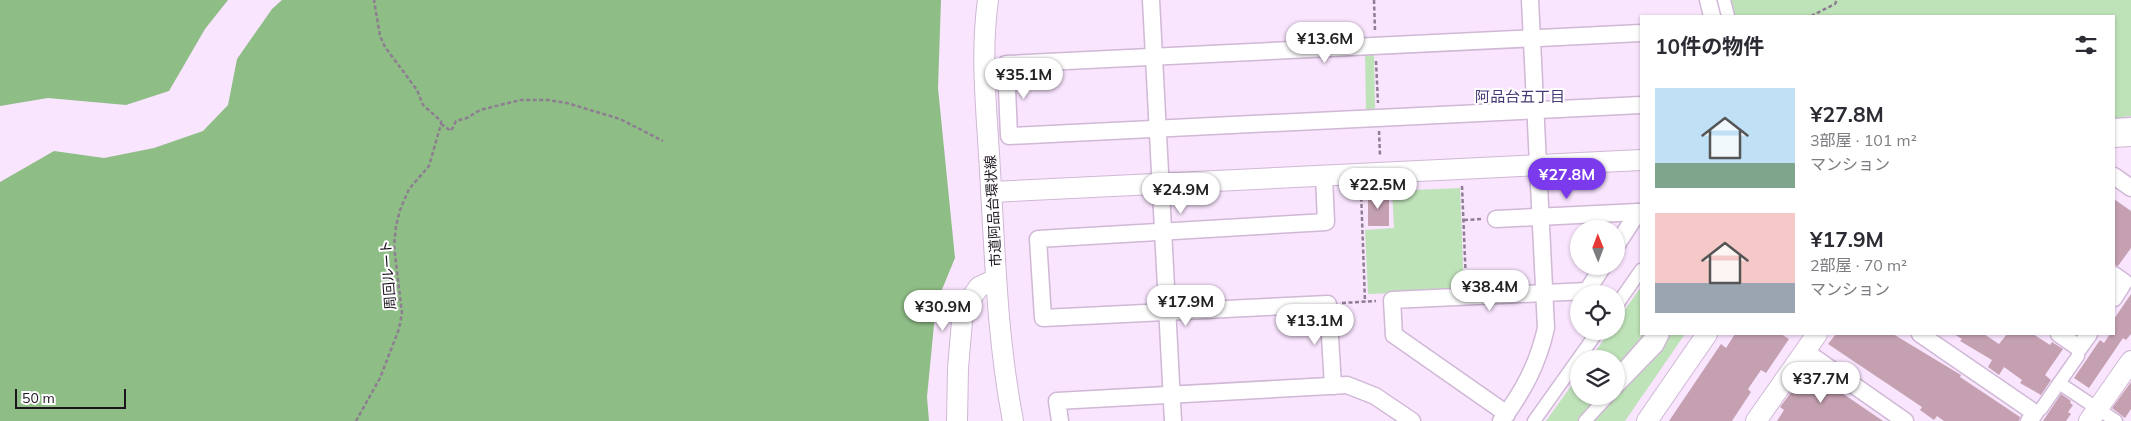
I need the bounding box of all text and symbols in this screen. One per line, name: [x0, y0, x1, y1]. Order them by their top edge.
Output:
pin: ¥13.6M: [1284, 22, 1366, 64]
text: ¥13.6M: [1297, 28, 1353, 48]
icon: filters: [2072, 31, 2100, 59]
text: 10件の物件: [1655, 33, 1764, 59]
pin: ¥35.1M: [983, 58, 1065, 100]
text: ¥35.1M: [996, 64, 1052, 84]
district label: 阿品台五丁目: [1475, 87, 1565, 106]
text: ¥27.8M: [1810, 101, 1884, 127]
icon: home: [1695, 108, 1755, 168]
text: 3部屋 · 101 m²: [1810, 130, 1917, 150]
text: マンション: [1810, 154, 1890, 174]
street label: 市道阿品台環状線: [981, 155, 1005, 267]
pin: ¥27.8M: [1526, 158, 1608, 200]
text: ¥27.8M: [1539, 164, 1595, 184]
pin: ¥22.5M: [1337, 168, 1419, 210]
pin: ¥24.9M: [1140, 172, 1222, 215]
text: ¥22.5M: [1350, 174, 1406, 194]
text: ¥24.9M: [1153, 179, 1209, 199]
north arrow: [1570, 220, 1625, 275]
map controls: [1570, 220, 1625, 405]
text: ¥17.9M: [1810, 226, 1884, 252]
icon: home: [1695, 233, 1755, 293]
street label: 周回ルート: [377, 239, 399, 311]
text: 2部屋 · 70 m²: [1810, 255, 1907, 275]
pin: ¥38.4M: [1449, 270, 1531, 312]
text: ¥38.4M: [1462, 276, 1518, 296]
text: マンション: [1810, 279, 1890, 299]
pin: ¥17.9M: [1145, 284, 1227, 327]
button: locate: [1570, 285, 1625, 340]
pin: ¥30.9M: [902, 290, 984, 332]
text: ¥17.9M: [1158, 291, 1214, 311]
text: ¥30.9M: [915, 296, 971, 316]
pin: ¥13.1M: [1274, 304, 1356, 346]
text: ¥13.1M: [1287, 310, 1343, 330]
button: layers: [1570, 350, 1625, 405]
pin: ¥37.7M: [1780, 362, 1862, 404]
text: ¥37.7M: [1793, 368, 1849, 388]
scale bar: [15, 386, 126, 409]
text: 50 m: [22, 389, 55, 407]

